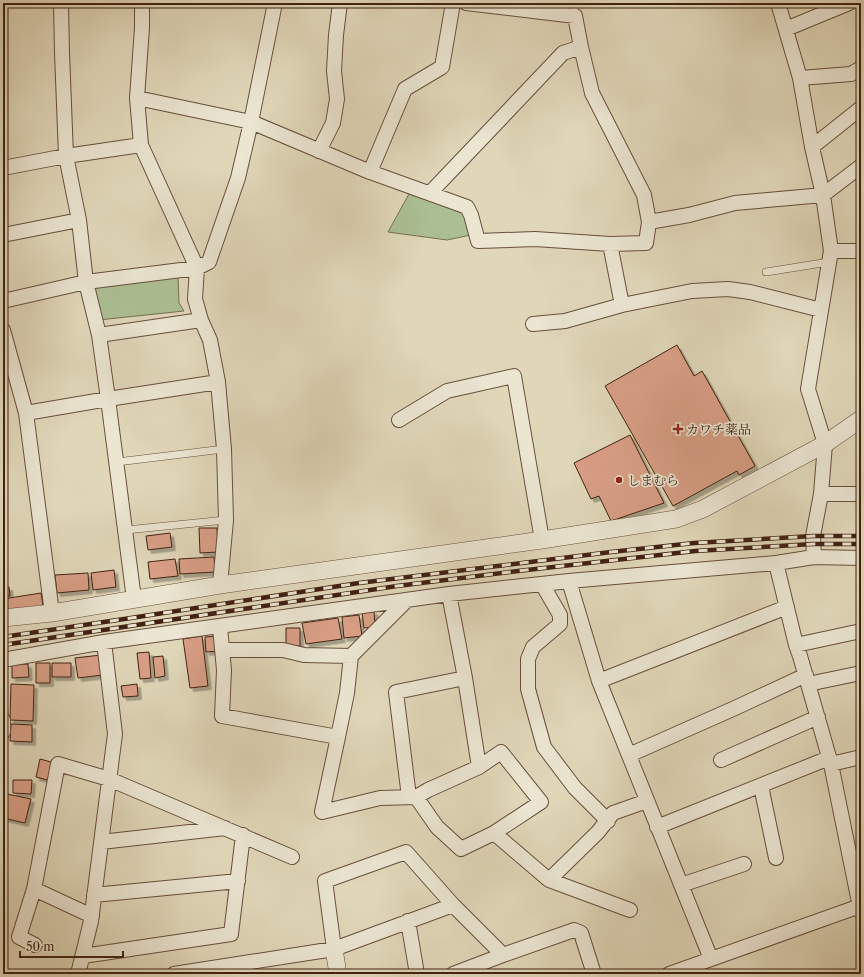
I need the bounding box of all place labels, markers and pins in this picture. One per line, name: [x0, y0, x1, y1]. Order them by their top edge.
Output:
place label: カワチ薬品: [686, 421, 751, 437]
marker: カワチ薬品: [673, 424, 683, 434]
place label: しまむら: [627, 472, 679, 488]
marker: しまむら: [614, 475, 624, 485]

